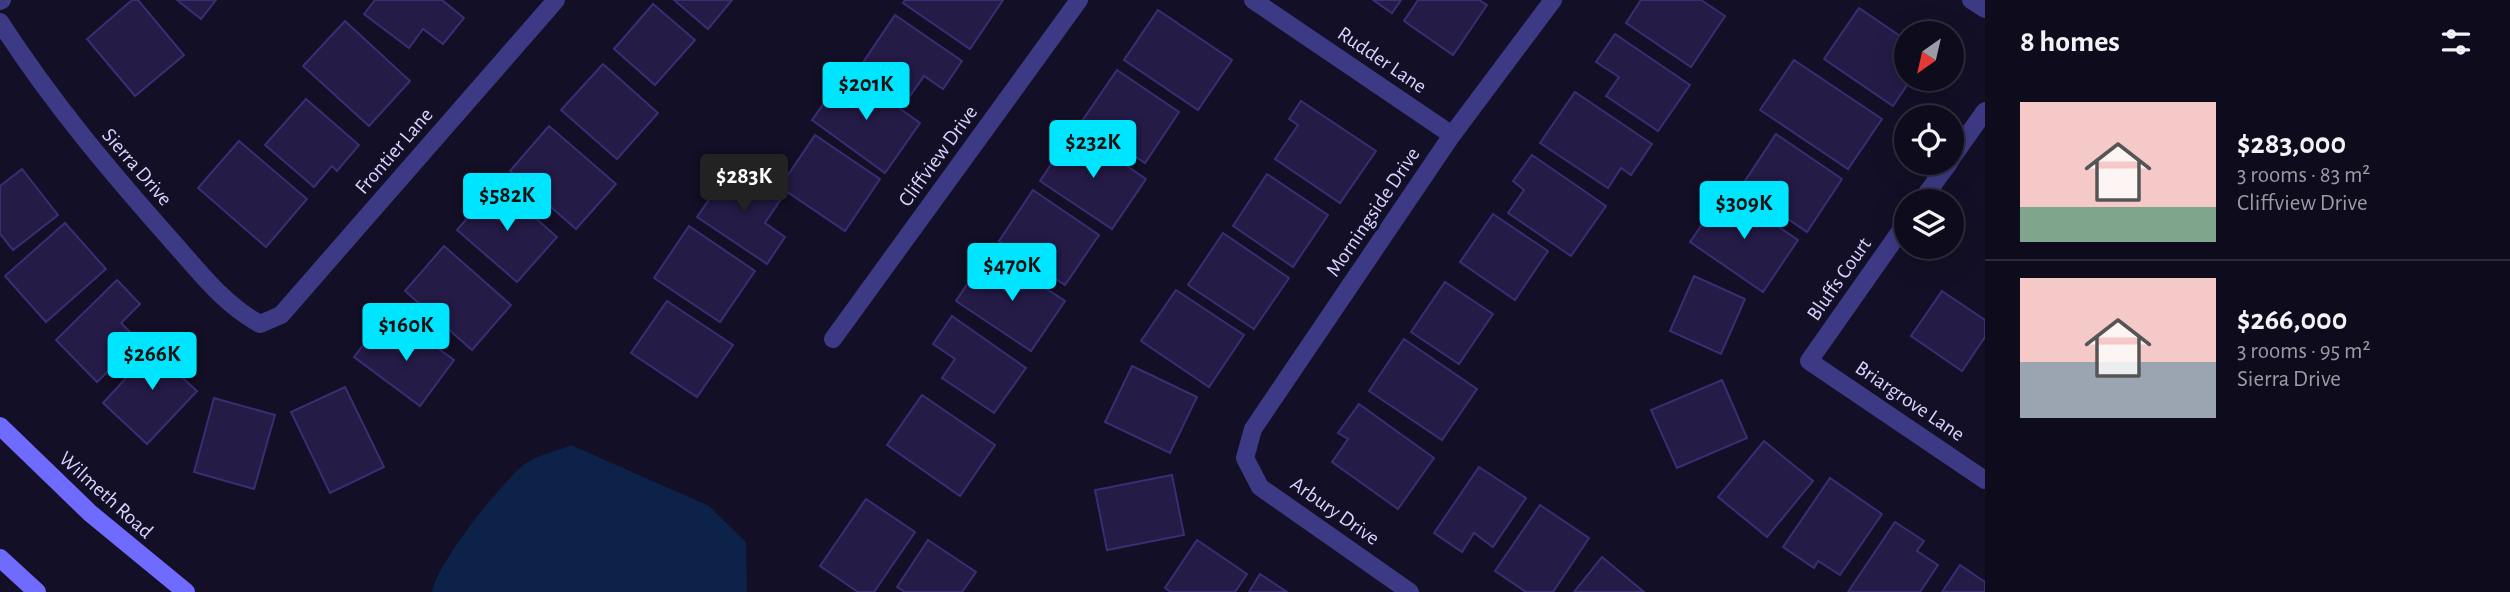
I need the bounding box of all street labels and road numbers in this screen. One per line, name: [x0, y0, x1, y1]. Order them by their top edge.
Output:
street label: Rudder Lane: [1334, 23, 1430, 97]
street label: Cliffview Drive: [894, 102, 982, 210]
street label: Frontier Lane: [351, 104, 437, 198]
street label: Sierra Drive: [98, 124, 176, 210]
street label: Morningside Drive: [1322, 144, 1424, 280]
street label: Bluffs Court: [1803, 234, 1875, 324]
street label: Briargrove Lane: [1852, 357, 1968, 445]
street label: Wilmeth Road: [55, 448, 157, 542]
street label: Arbury Drive: [1287, 473, 1383, 549]

